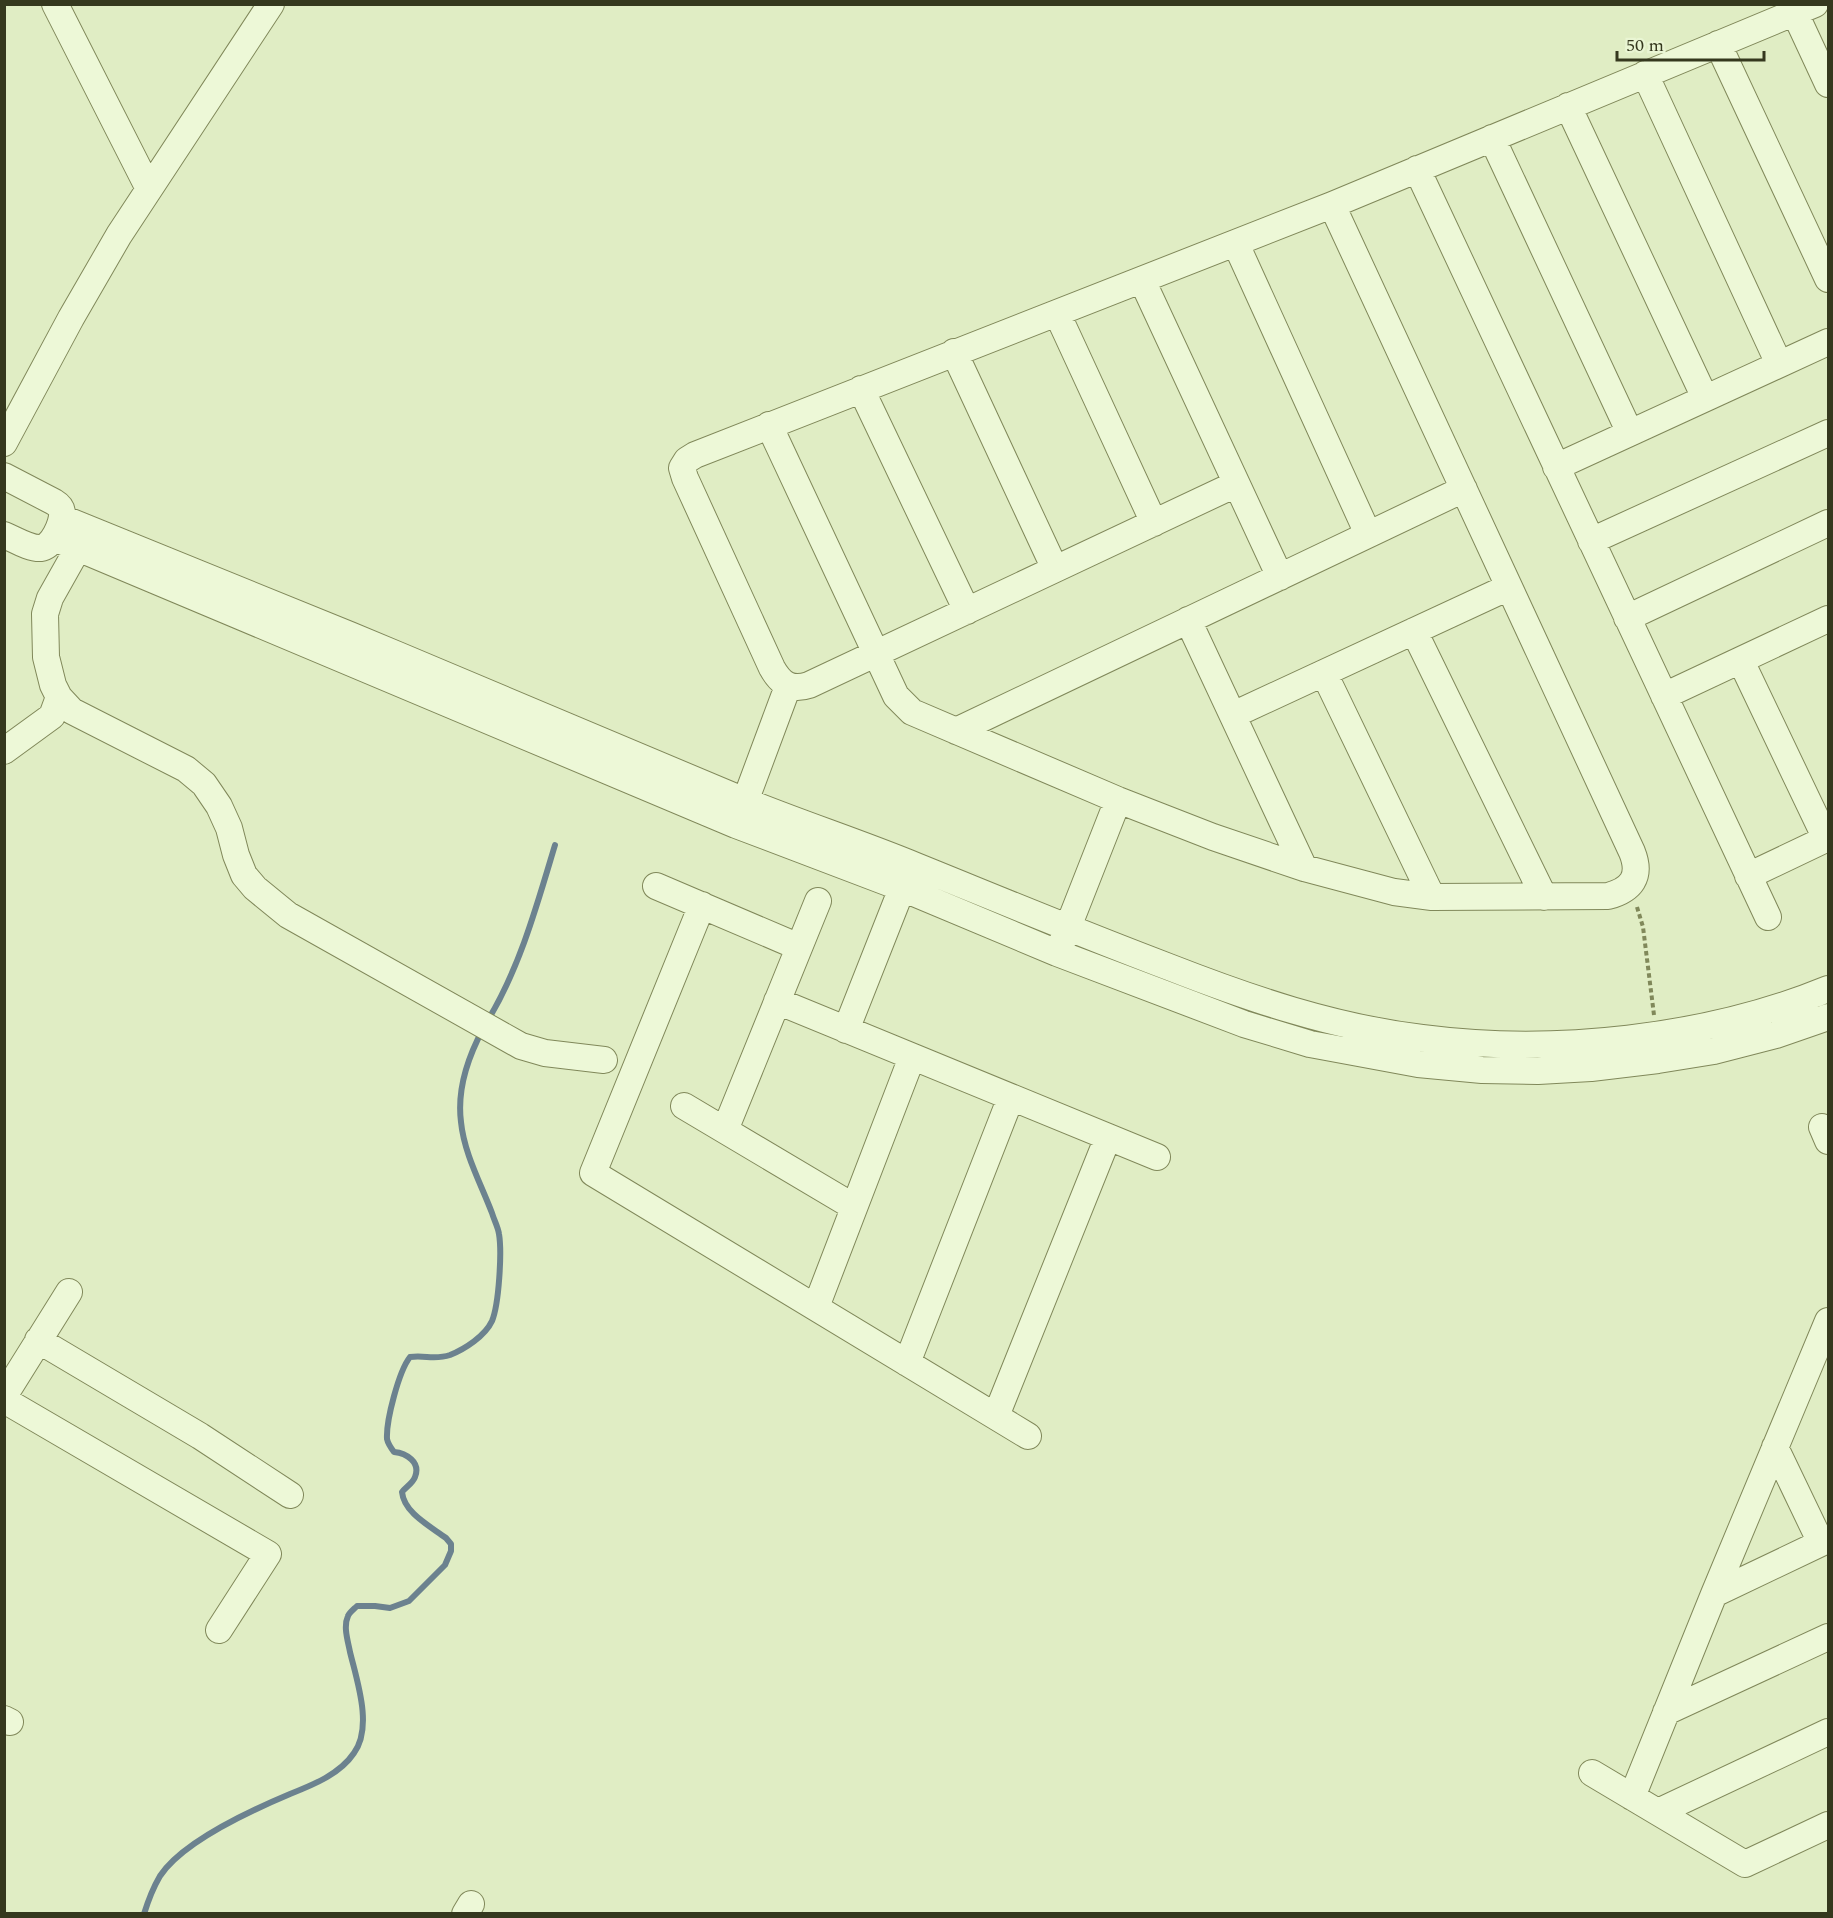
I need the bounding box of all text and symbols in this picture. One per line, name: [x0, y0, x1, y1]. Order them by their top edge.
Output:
scale bar: [1617, 24, 1764, 62]
text: 50 m: [1626, 32, 1664, 59]

